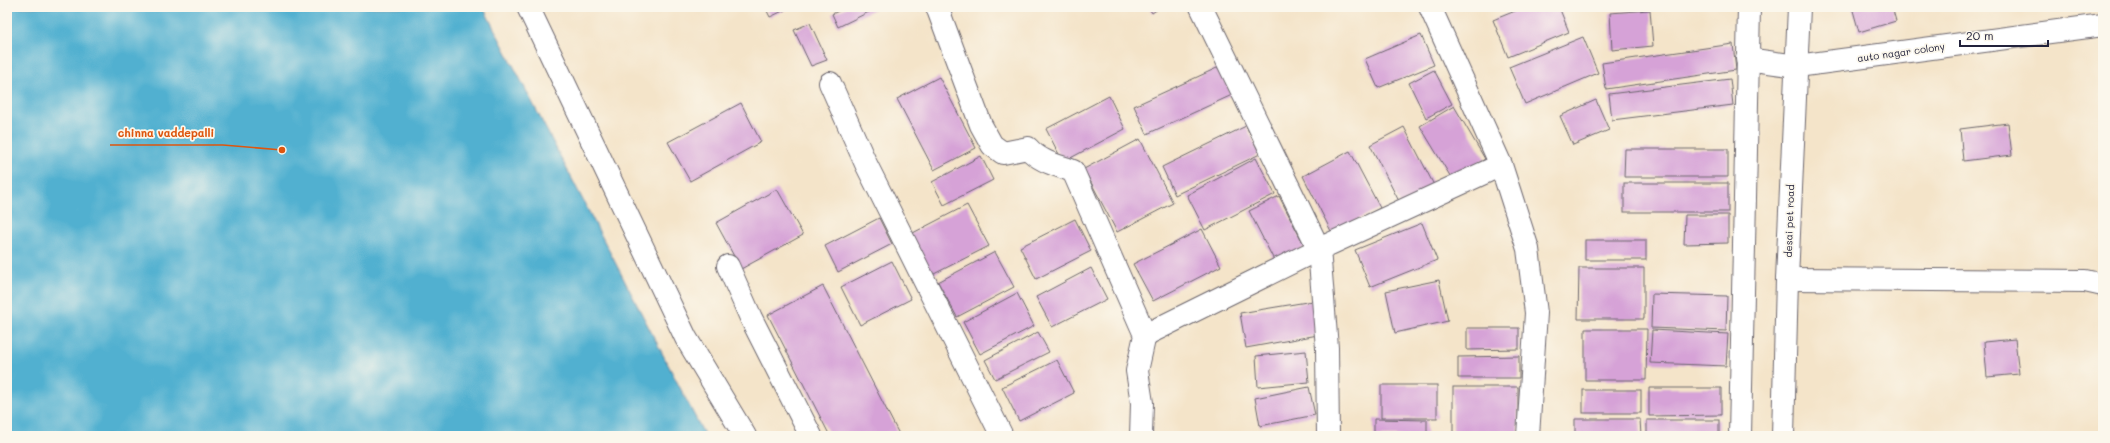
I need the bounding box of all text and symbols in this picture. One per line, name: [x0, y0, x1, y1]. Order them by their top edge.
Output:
scale bar: [1960, 22, 2048, 48]
text: 20 m: [1966, 27, 1994, 43]
street label: auto nagar colony: [1856, 39, 1946, 65]
callout: chinna vaddepalli: [110, 122, 223, 145]
text: chinna vaddepalli: [118, 125, 214, 140]
street label: desai pet road: [1781, 184, 1797, 258]

